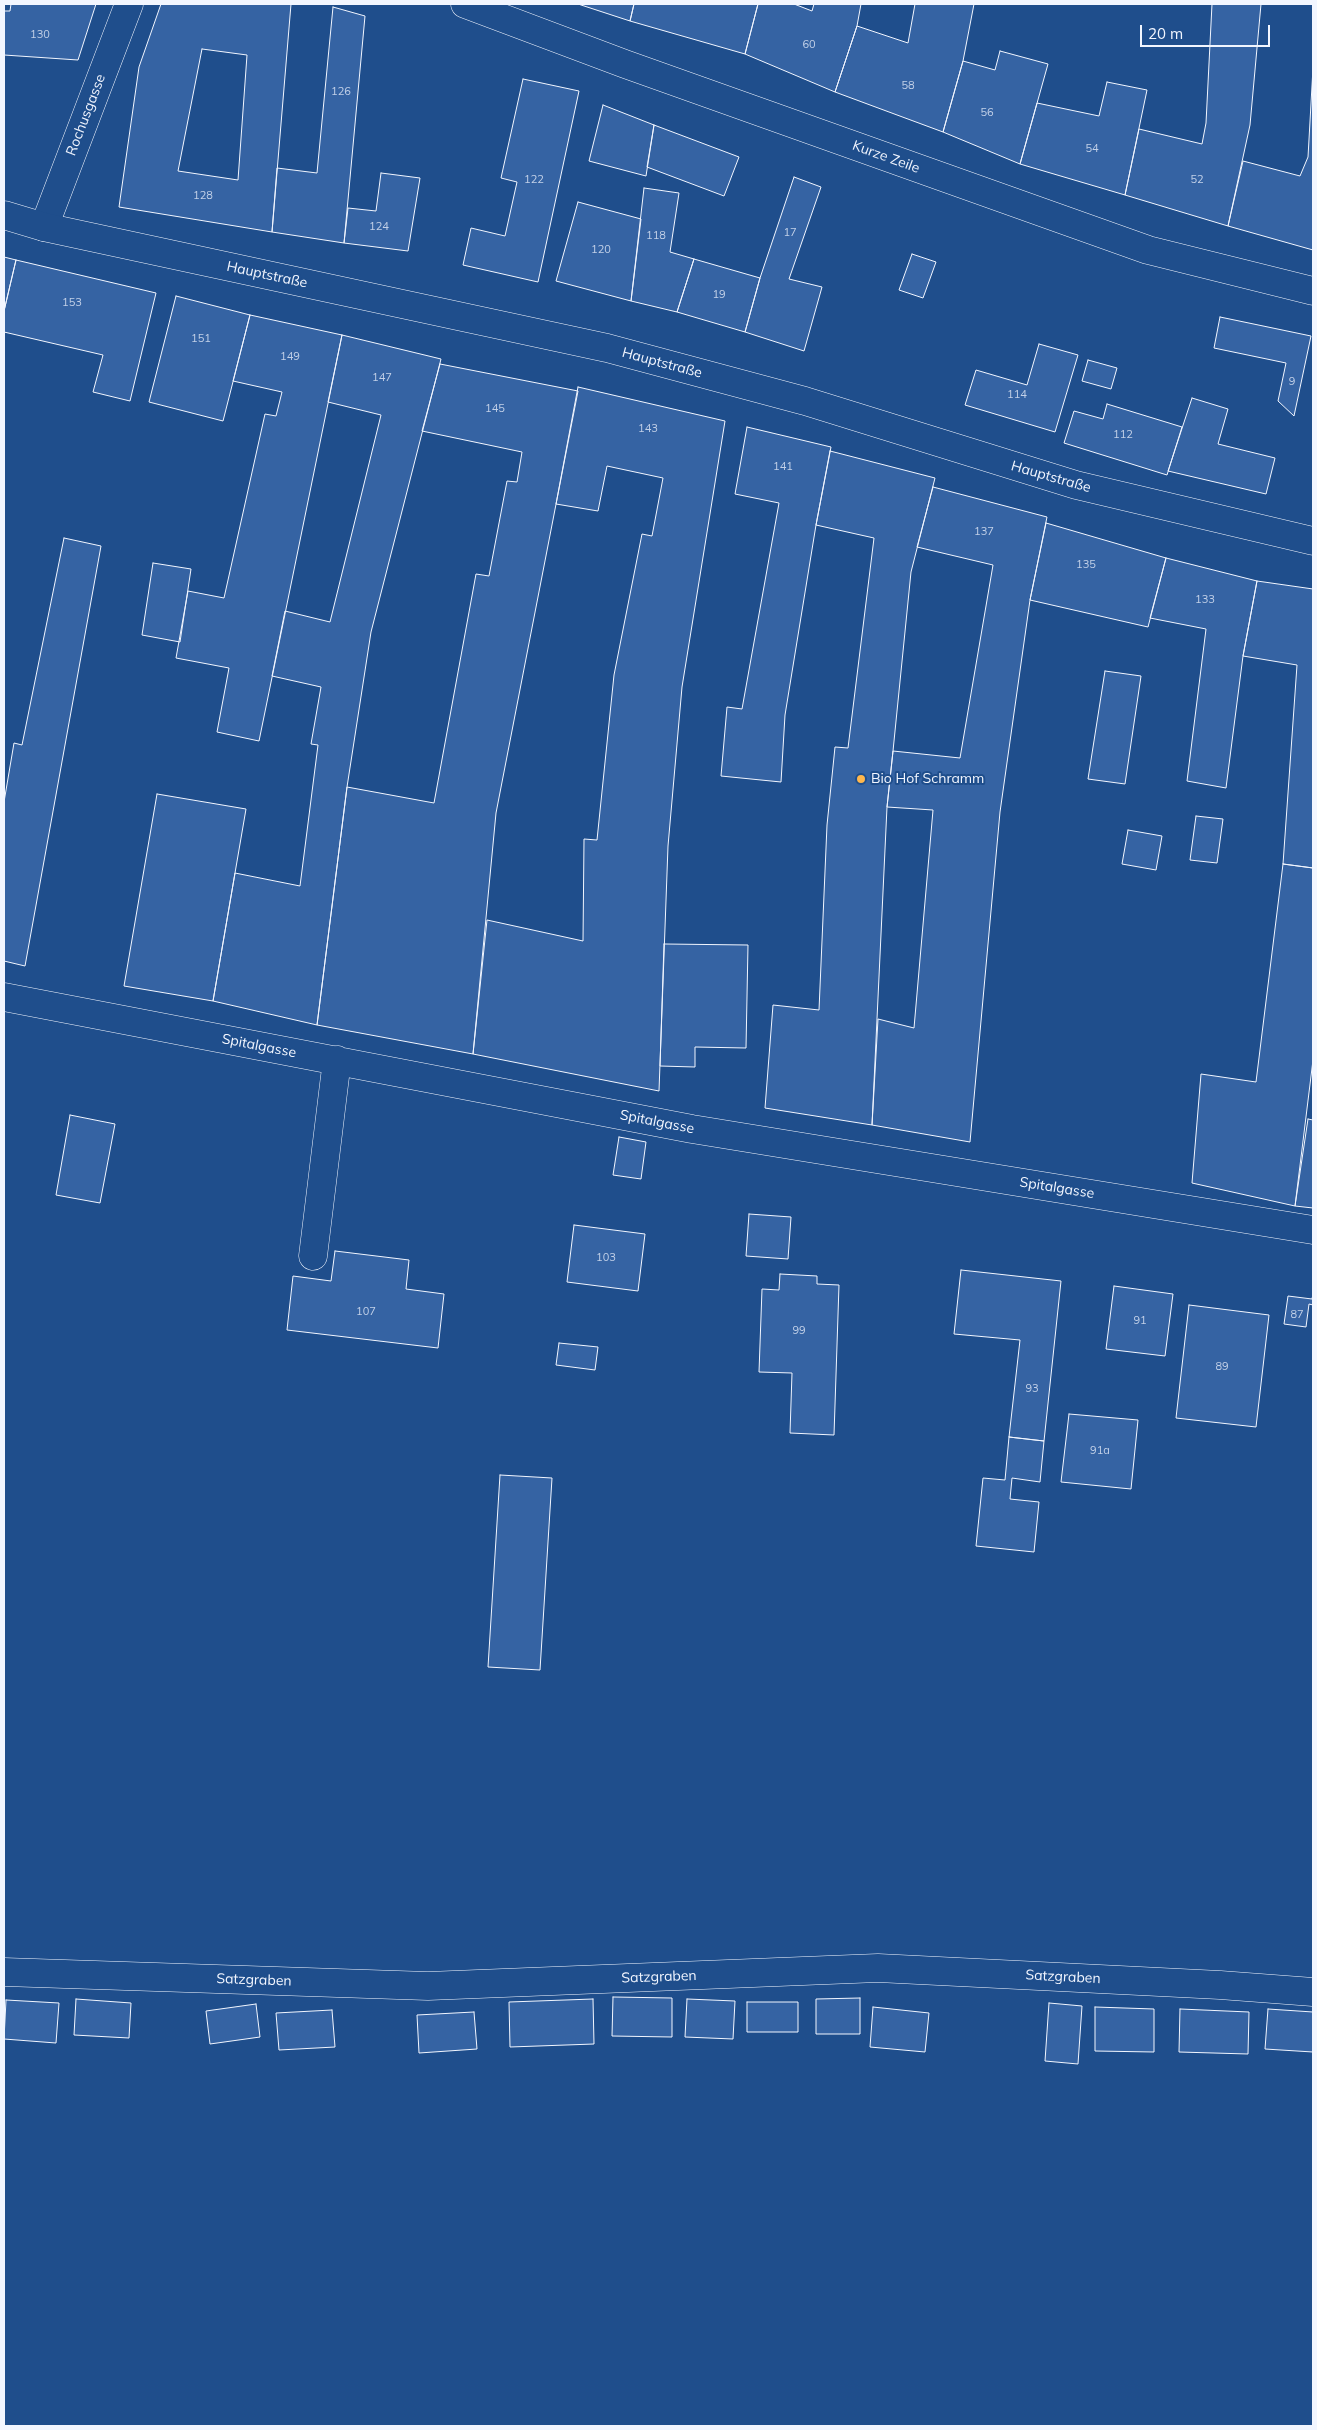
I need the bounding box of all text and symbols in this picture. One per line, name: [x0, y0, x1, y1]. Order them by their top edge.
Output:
scale bar: [1142, 15, 1272, 47]
text: 20 m: [1148, 24, 1183, 43]
house number: 130: [30, 28, 50, 42]
house number: 60: [802, 38, 816, 52]
street label: Rochusgasse: [63, 72, 109, 158]
house number: 58: [901, 79, 915, 93]
house number: 126: [331, 85, 351, 99]
house number: 56: [980, 106, 994, 120]
street label: Kurze Zeile: [850, 137, 922, 177]
house number: 54: [1085, 142, 1099, 156]
house number: 122: [524, 173, 544, 187]
house number: 52: [1190, 173, 1204, 187]
house number: 128: [193, 189, 213, 203]
house number: 124: [369, 220, 389, 234]
house number: 17: [783, 226, 797, 240]
house number: 118: [646, 229, 666, 243]
house number: 120: [591, 243, 611, 257]
street label: Hauptstraße: [225, 258, 309, 292]
house number: 19: [712, 288, 726, 302]
house number: 153: [62, 296, 82, 310]
house number: 151: [191, 332, 211, 346]
street label: Hauptstraße: [620, 344, 704, 382]
house number: 149: [280, 350, 300, 364]
house number: 147: [372, 371, 392, 385]
house number: 9: [1289, 375, 1295, 389]
house number: 114: [1007, 388, 1027, 402]
house number: 145: [485, 402, 505, 416]
house number: 143: [638, 422, 658, 436]
house number: 112: [1113, 428, 1133, 442]
street label: Hauptstraße: [1009, 458, 1093, 496]
house number: 141: [773, 460, 793, 474]
house number: 137: [974, 525, 994, 539]
house number: 135: [1076, 558, 1096, 572]
house number: 133: [1195, 593, 1215, 607]
place label: Bio Hof Schramm: [871, 771, 984, 787]
marker: Bio Hof Schramm: [855, 773, 867, 785]
street label: Spitalgasse: [220, 1031, 298, 1061]
street label: Spitalgasse: [618, 1107, 696, 1137]
street label: Spitalgasse: [1018, 1174, 1096, 1202]
house number: 103: [596, 1251, 616, 1265]
house number: 107: [356, 1305, 376, 1319]
house number: 87: [1290, 1308, 1304, 1322]
house number: 91: [1133, 1314, 1147, 1328]
house number: 99: [792, 1324, 806, 1338]
house number: 89: [1215, 1360, 1229, 1374]
house number: 93: [1025, 1382, 1039, 1396]
house number: 91a: [1090, 1444, 1110, 1458]
street label: Satzgraben: [621, 1967, 697, 1987]
street label: Satzgraben: [1025, 1967, 1101, 1987]
street label: Satzgraben: [216, 1970, 292, 1990]

